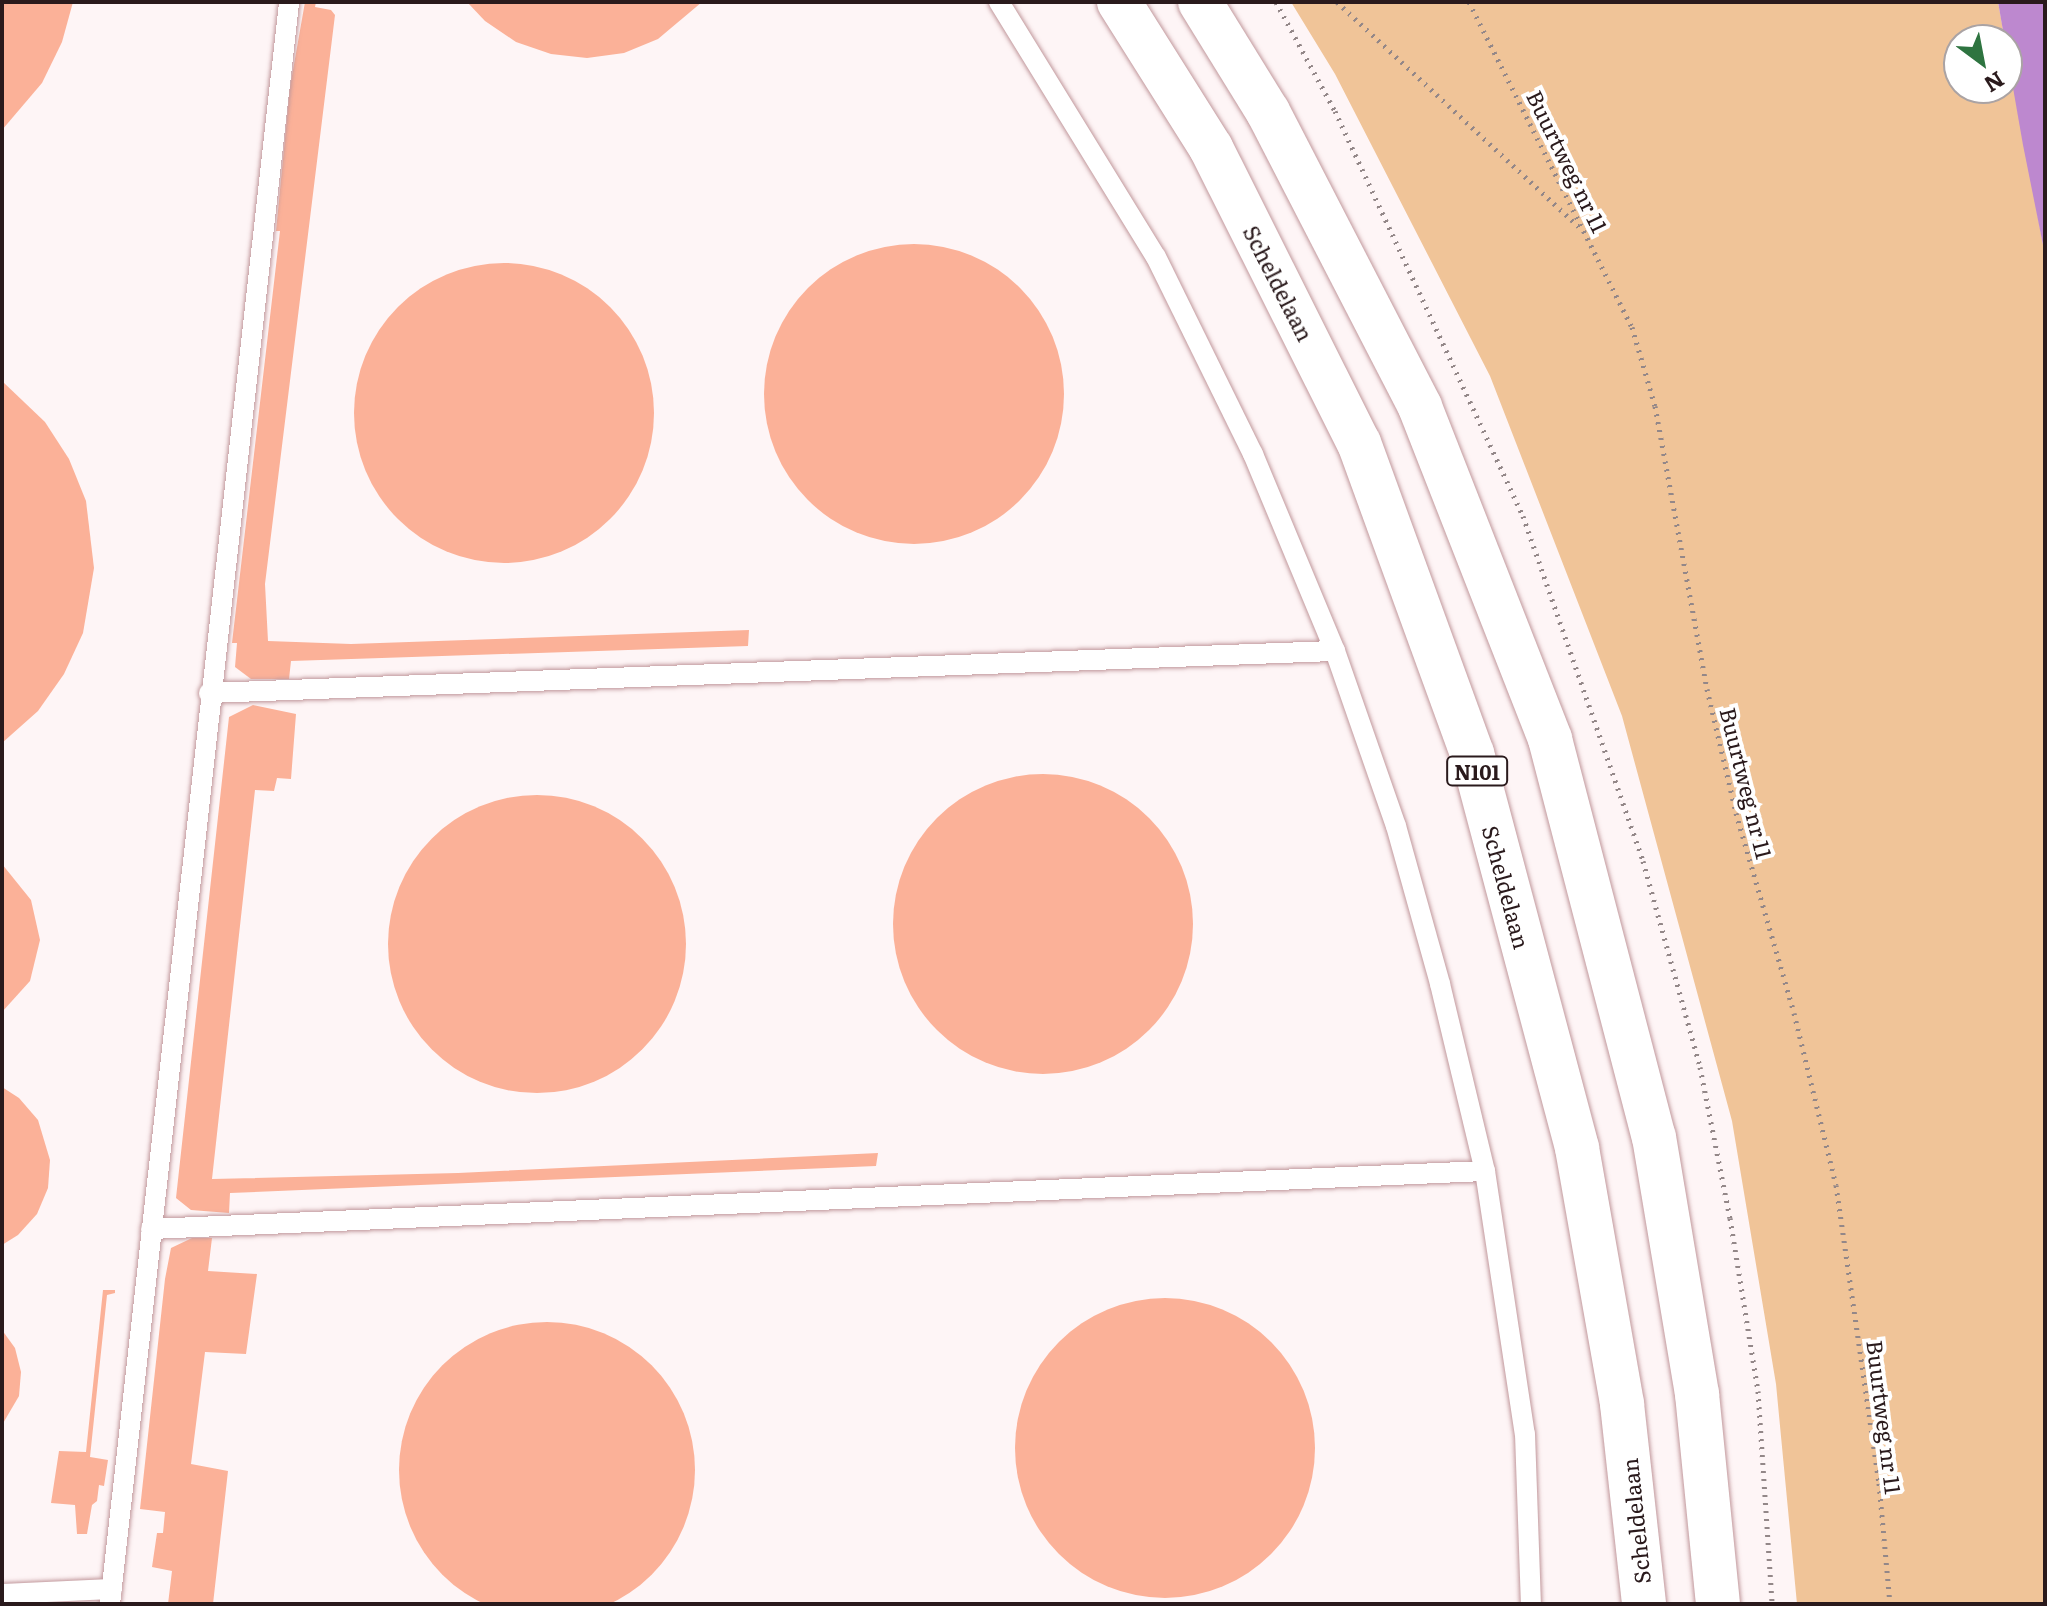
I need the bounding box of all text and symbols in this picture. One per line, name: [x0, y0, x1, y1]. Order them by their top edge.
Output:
north arrow: [1943, 24, 2023, 104]
text: N: [1978, 64, 2011, 102]
street label: Buurtweg nr 11: [1522, 86, 1614, 236]
street label: Scheldelaan: [1239, 221, 1319, 345]
street label: Buurtweg nr 11: [1715, 705, 1779, 861]
road number: N101: [1445, 755, 1509, 787]
street label: Scheldelaan: [1478, 823, 1536, 951]
street label: Buurtweg nr 11: [1862, 1338, 1908, 1496]
street label: Scheldelaan: [1615, 1457, 1655, 1585]

